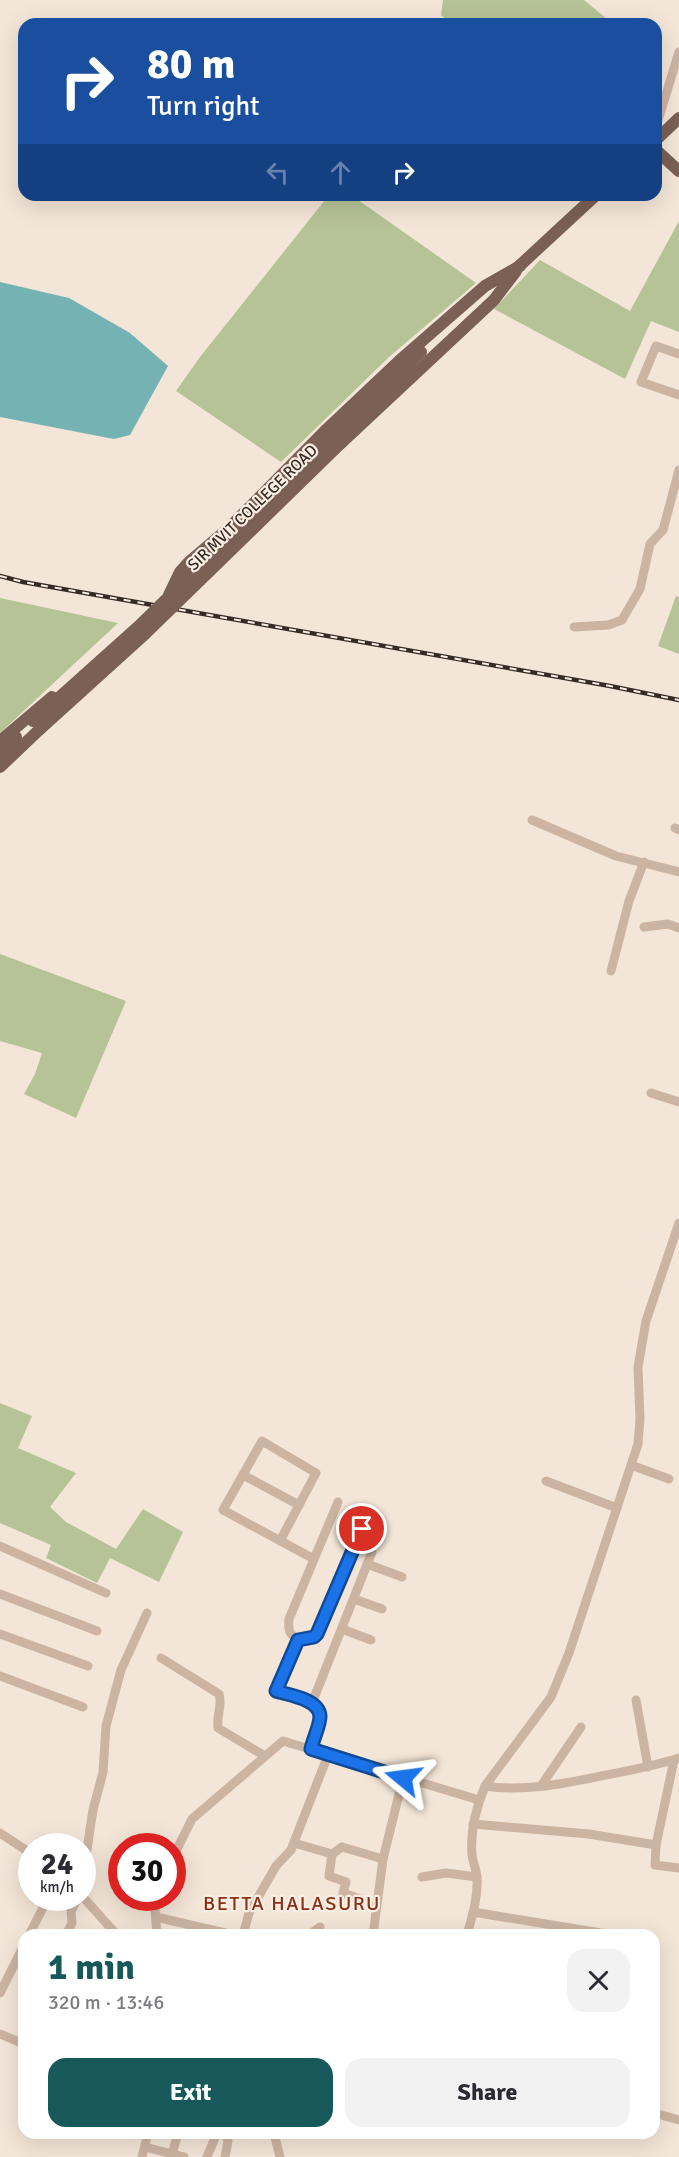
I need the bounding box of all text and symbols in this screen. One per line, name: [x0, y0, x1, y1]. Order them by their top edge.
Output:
text: 80 m: [147, 39, 236, 90]
icon: right: [48, 42, 126, 120]
text: Turn right: [147, 90, 260, 123]
icon: left: [261, 156, 294, 189]
icon: ahead: [324, 156, 357, 189]
icon: right: [387, 156, 420, 189]
street label: SIR MVIT COLLEGE ROAD: [184, 441, 322, 575]
pin: [336, 1503, 387, 1554]
icon: arrive: [345, 1512, 378, 1545]
position arrow: [371, 1746, 435, 1810]
speed limit sign: 30: [108, 1833, 186, 1911]
text: 24: [41, 1846, 73, 1883]
text: km/h: [40, 1878, 74, 1896]
district label: BETTA HALASURU: [203, 1891, 381, 1916]
text: 1 min: [48, 1945, 135, 1990]
button: close: [567, 1949, 630, 2012]
text: 320 m · 13:46: [48, 1990, 164, 2015]
button: Exit: [48, 2058, 333, 2127]
button: Share: [345, 2058, 630, 2127]

